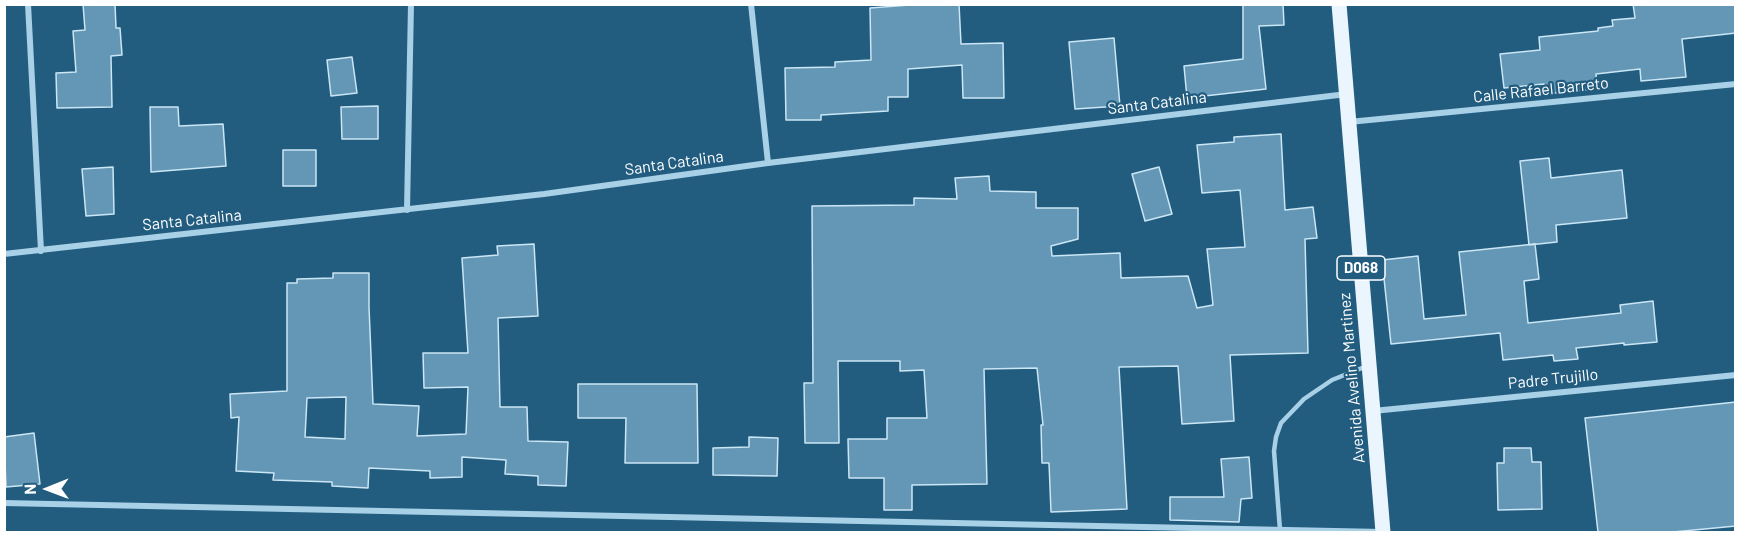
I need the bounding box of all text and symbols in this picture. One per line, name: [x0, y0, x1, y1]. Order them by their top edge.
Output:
street label: Calle Rafael Barreto: [1472, 73, 1610, 107]
street label: Santa Catalina: [1106, 87, 1208, 119]
street label: Santa Catalina: [623, 147, 725, 179]
street label: Santa Catalina: [141, 205, 243, 235]
road number: D068: [1337, 256, 1385, 280]
street label: Avenida Avelino Martinez: [1335, 292, 1369, 464]
street label: Padre Trujillo: [1507, 365, 1599, 393]
north arrow: [18, 459, 78, 519]
text: N: [20, 484, 39, 495]

